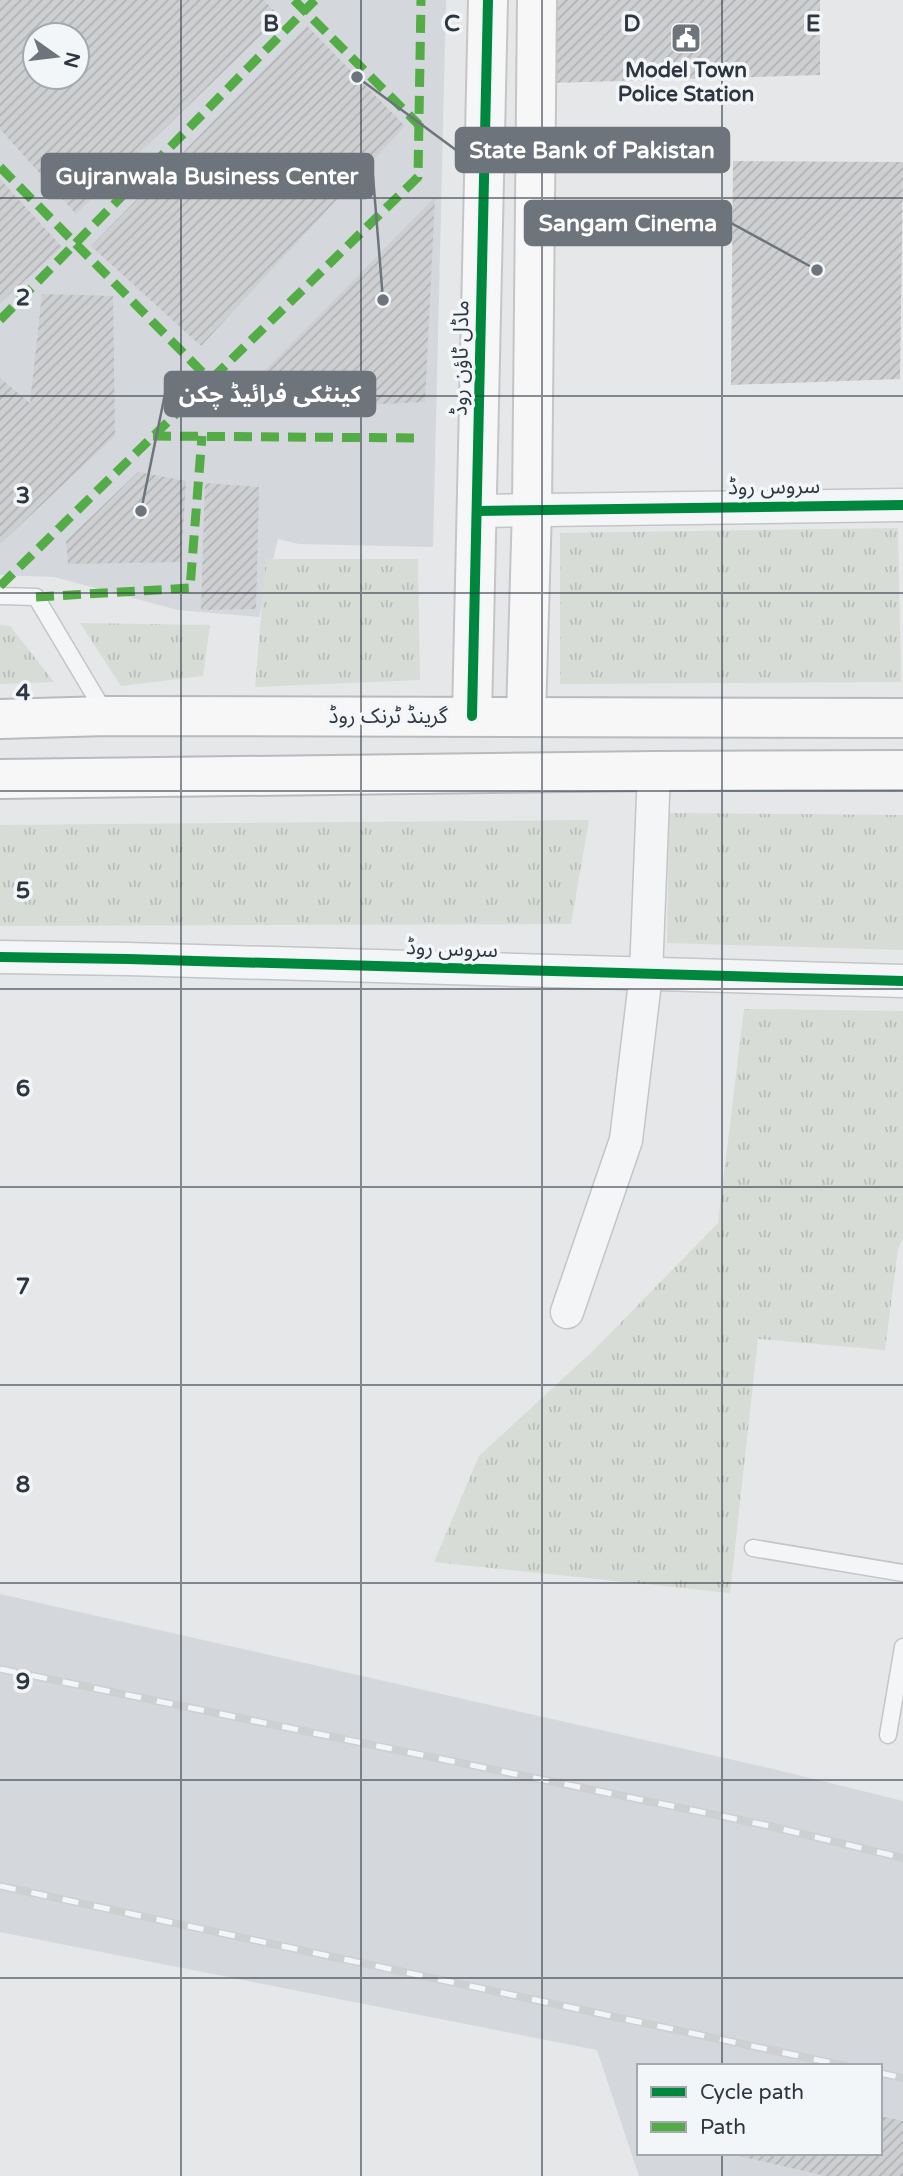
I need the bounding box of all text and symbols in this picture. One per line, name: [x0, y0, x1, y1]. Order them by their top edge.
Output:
text: B: [263, 10, 279, 38]
text: C: [444, 10, 460, 38]
text: D: [623, 10, 641, 38]
text: E: [806, 10, 820, 38]
north arrow: [21, 21, 91, 91]
public building icon: Model Town Police Station: [669, 21, 703, 55]
text: N: [59, 50, 84, 70]
place label: Model Town Police Station: [618, 58, 754, 107]
callout: State Bank of Pakistan: [456, 128, 729, 172]
text: State Bank of Pakistan: [469, 137, 715, 165]
callout: Gujranwala Business Center: [42, 154, 373, 198]
text: Gujranwala Business Center: [56, 163, 360, 191]
callout: Sangam Cinema: [525, 201, 731, 245]
text: Sangam Cinema: [539, 210, 717, 238]
text: 2: [16, 284, 30, 312]
street label: ماڈل ٹاؤن روڈ: [447, 300, 475, 416]
callout: کینٹکی فرائیڈ چکن: [165, 372, 375, 416]
text: کینٹکی فرائیڈ چکن: [179, 381, 362, 410]
street label: سروس روڈ: [728, 474, 820, 500]
text: 3: [16, 482, 30, 510]
text: 4: [16, 679, 31, 707]
street label: گرینڈ ٹرنک روڈ: [328, 704, 448, 729]
text: 5: [16, 877, 30, 905]
street label: سروس روڈ: [406, 935, 498, 963]
text: 6: [16, 1075, 30, 1103]
text: 7: [16, 1273, 30, 1301]
text: 8: [16, 1471, 30, 1499]
text: 9: [16, 1668, 30, 1696]
legend: [637, 2064, 882, 2155]
text: Cycle path: [700, 2080, 804, 2105]
text: Path: [700, 2115, 746, 2140]

